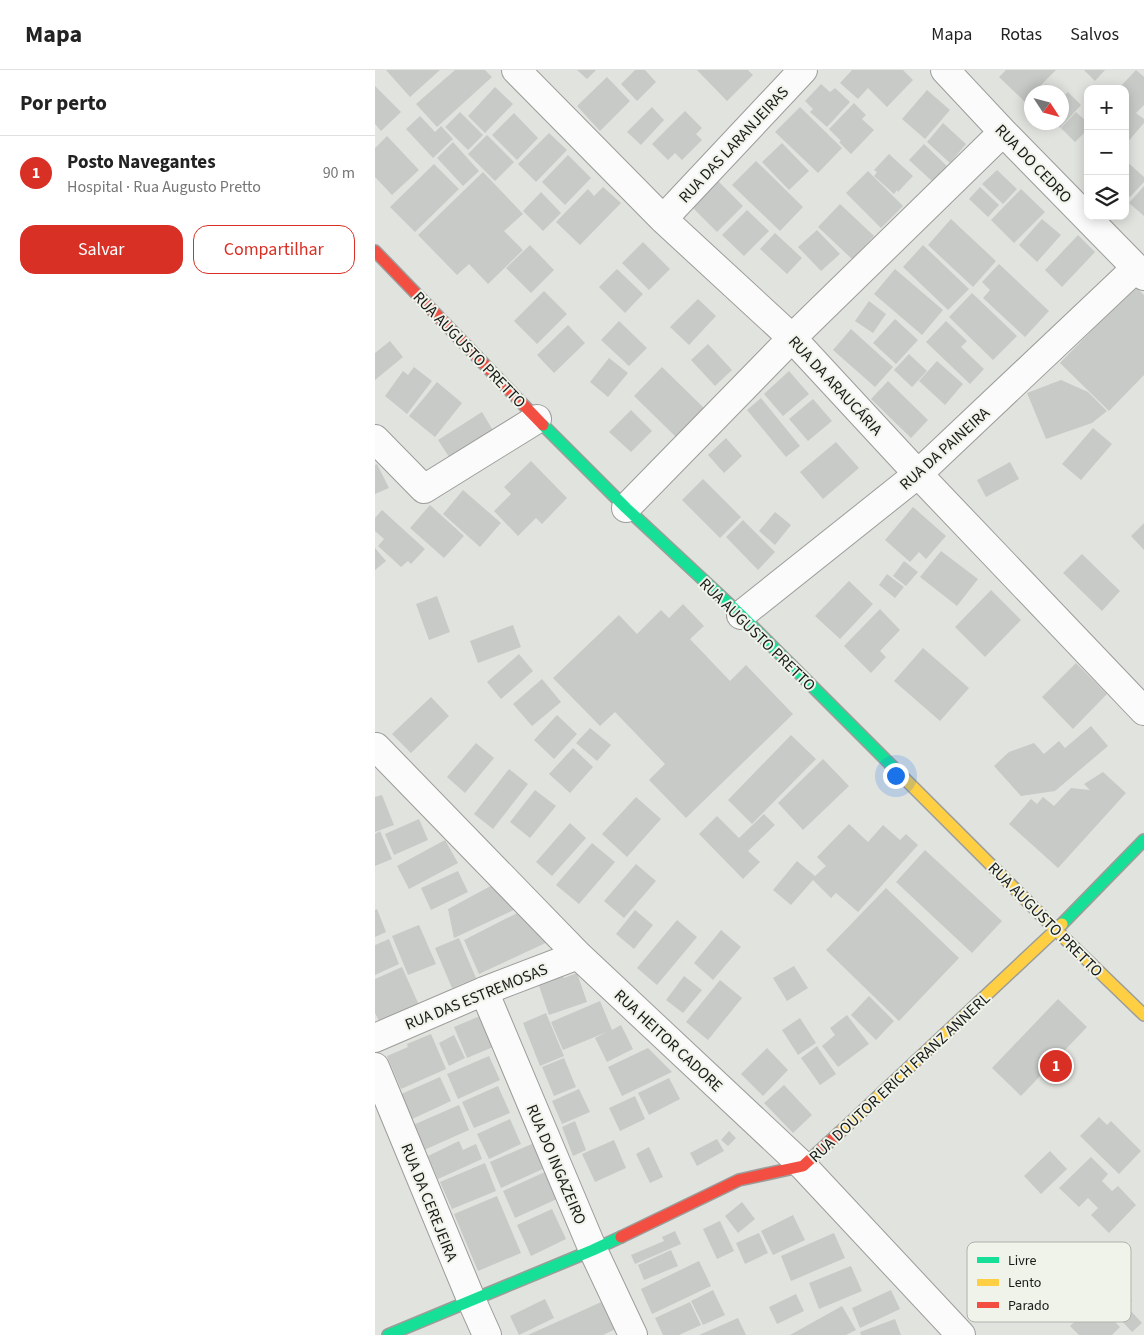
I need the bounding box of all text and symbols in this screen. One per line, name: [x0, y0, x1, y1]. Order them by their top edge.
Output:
text: Mapa: [25, 17, 82, 52]
text: Mapa: [931, 22, 972, 47]
text: Rotas: [1000, 22, 1042, 47]
text: Salvos: [1070, 22, 1119, 47]
street label: RUA DAS LARANJEIRAS: [674, 81, 794, 208]
north arrow: [1024, 85, 1069, 130]
map controls: [1084, 85, 1129, 220]
button: +: [1084, 85, 1129, 130]
text: Por perto: [20, 88, 107, 118]
street label: RUA DO CEDRO: [990, 119, 1077, 208]
button: −: [1084, 130, 1129, 175]
text: Posto Navegantes: [67, 149, 216, 176]
text: 1: [32, 162, 40, 184]
text: 90 m: [323, 162, 355, 184]
button: layers: [1084, 175, 1129, 220]
text: Hospital · Rua Augusto Pretto: [67, 176, 261, 198]
button: Salvar: [20, 225, 183, 274]
button: Compartilhar: [193, 225, 355, 274]
street label: RUA AUGUSTO PRETTO: [408, 287, 531, 413]
street label: RUA DA ARAUCÁRIA: [783, 331, 887, 441]
street label: RUA DA PAINEIRA: [895, 402, 995, 495]
street label: RUA AUGUSTO PRETTO: [694, 573, 820, 696]
your location: [883, 763, 909, 789]
street label: RUA AUGUSTO PRETTO: [983, 857, 1108, 982]
street label: RUA DAS ESTREMOSAS: [402, 958, 551, 1036]
street label: RUA HEITOR CADORE: [609, 985, 727, 1097]
street label: RUA DOUTOR ERICH FRANZ ANNERL: [804, 988, 995, 1168]
pin: 1: [1040, 1047, 1072, 1085]
street label: RUA DO INGAZEIRO: [521, 1101, 591, 1228]
street label: RUA DA CEREJEIRA: [395, 1140, 463, 1265]
legend: [967, 1242, 1131, 1322]
text: Livre: [1008, 1251, 1037, 1271]
text: Lento: [1008, 1273, 1041, 1293]
text: Parado: [1008, 1296, 1049, 1316]

